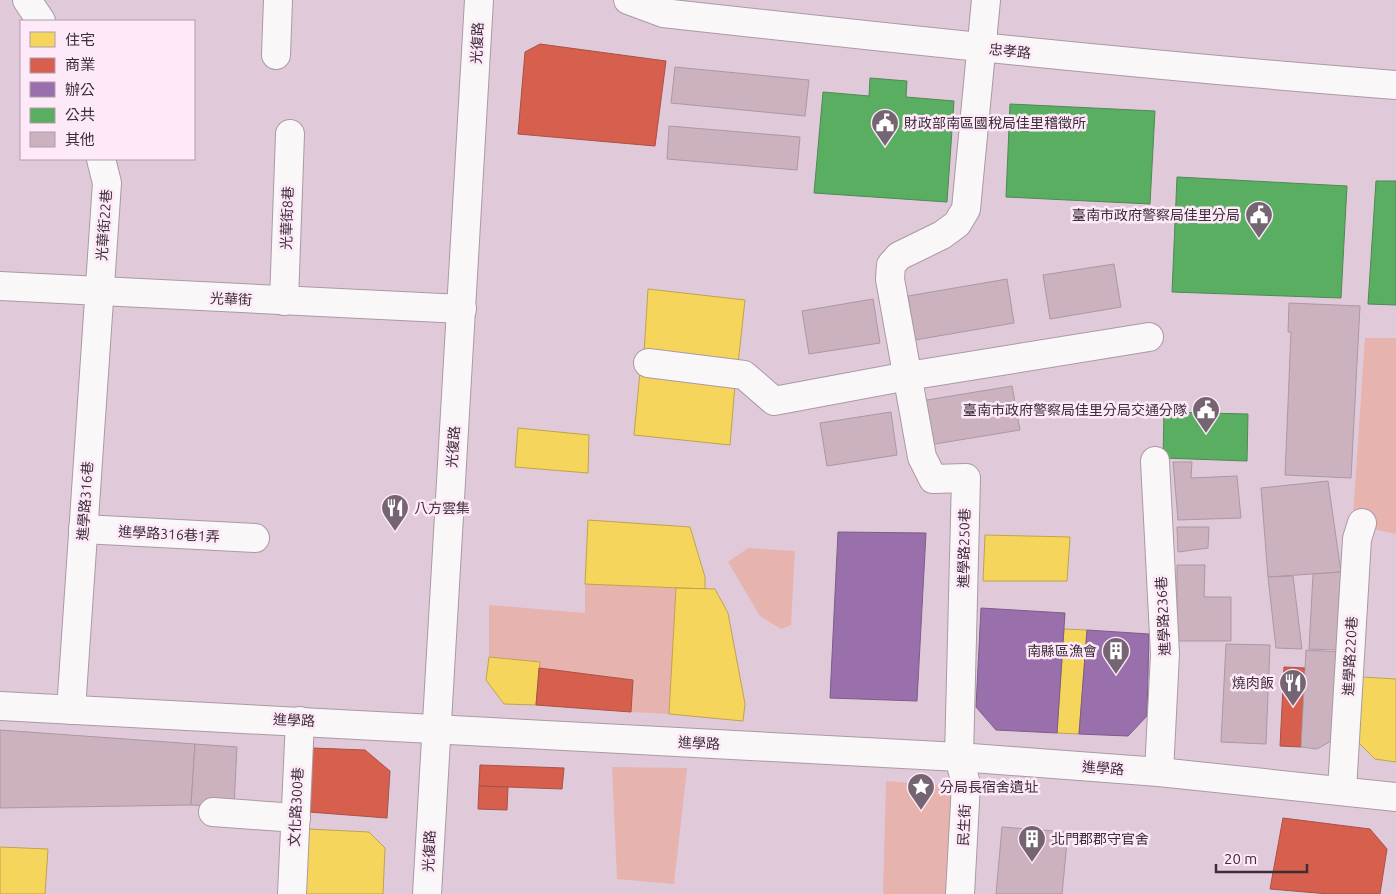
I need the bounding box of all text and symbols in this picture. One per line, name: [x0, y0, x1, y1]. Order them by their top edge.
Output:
legend: [20, 20, 195, 160]
street label: 光復路: [468, 22, 486, 64]
text: 住宅: [65, 31, 95, 48]
street label: 忠孝路: [988, 41, 1032, 61]
text: 商業: [65, 56, 95, 73]
text: 辦公: [65, 81, 95, 98]
text: 公共: [65, 106, 95, 123]
public building icon: 財政部南區國稅局佳里稽徵所: [870, 108, 900, 147]
place label: 財政部南區國稅局佳里稽徵所: [904, 115, 1086, 131]
text: 其他: [65, 131, 95, 148]
street label: 光華街8巷: [278, 186, 296, 250]
street label: 光華街22巷: [94, 189, 114, 261]
public building icon: 臺南市政府警察局佳里分局: [1244, 200, 1274, 239]
place label: 臺南市政府警察局佳里分局: [1072, 207, 1240, 223]
street label: 光華街: [210, 290, 252, 308]
public building icon: 臺南市政府警察局佳里分局交通分隊: [1191, 395, 1221, 434]
place label: 臺南市政府警察局佳里分局交通分隊: [963, 402, 1187, 418]
street label: 光復路: [444, 425, 462, 469]
street label: 進學路316巷: [74, 461, 96, 541]
restaurant icon: 八方雲集: [380, 493, 410, 532]
place label: 八方雲集: [414, 500, 470, 516]
street label: 進學路250巷: [955, 508, 973, 588]
street label: 進學路316巷1弄: [118, 523, 220, 545]
street label: 進學路236巷: [1153, 576, 1173, 656]
street label: 進學路220巷: [1340, 616, 1360, 696]
building icon: 南縣區漁會: [1101, 636, 1131, 675]
place label: 南縣區漁會: [1027, 643, 1097, 659]
restaurant icon: 燒肉飯: [1278, 668, 1308, 707]
place label: 燒肉飯: [1232, 675, 1274, 691]
street label: 進學路: [273, 711, 315, 729]
street label: 進學路: [678, 734, 720, 752]
street label: 進學路: [1081, 759, 1125, 777]
street label: 文化路300巷: [286, 767, 306, 847]
place icon: 分局長宿舍遺址: [906, 772, 936, 811]
place label: 分局長宿舍遺址: [940, 779, 1038, 795]
street label: 民生街: [955, 804, 973, 846]
building icon: 北門郡郡守官舍: [1017, 824, 1047, 863]
street label: 光復路: [420, 830, 438, 872]
place label: 北門郡郡守官舍: [1051, 831, 1149, 847]
scale bar: [1216, 842, 1307, 874]
text: 20 m: [1224, 850, 1257, 867]

